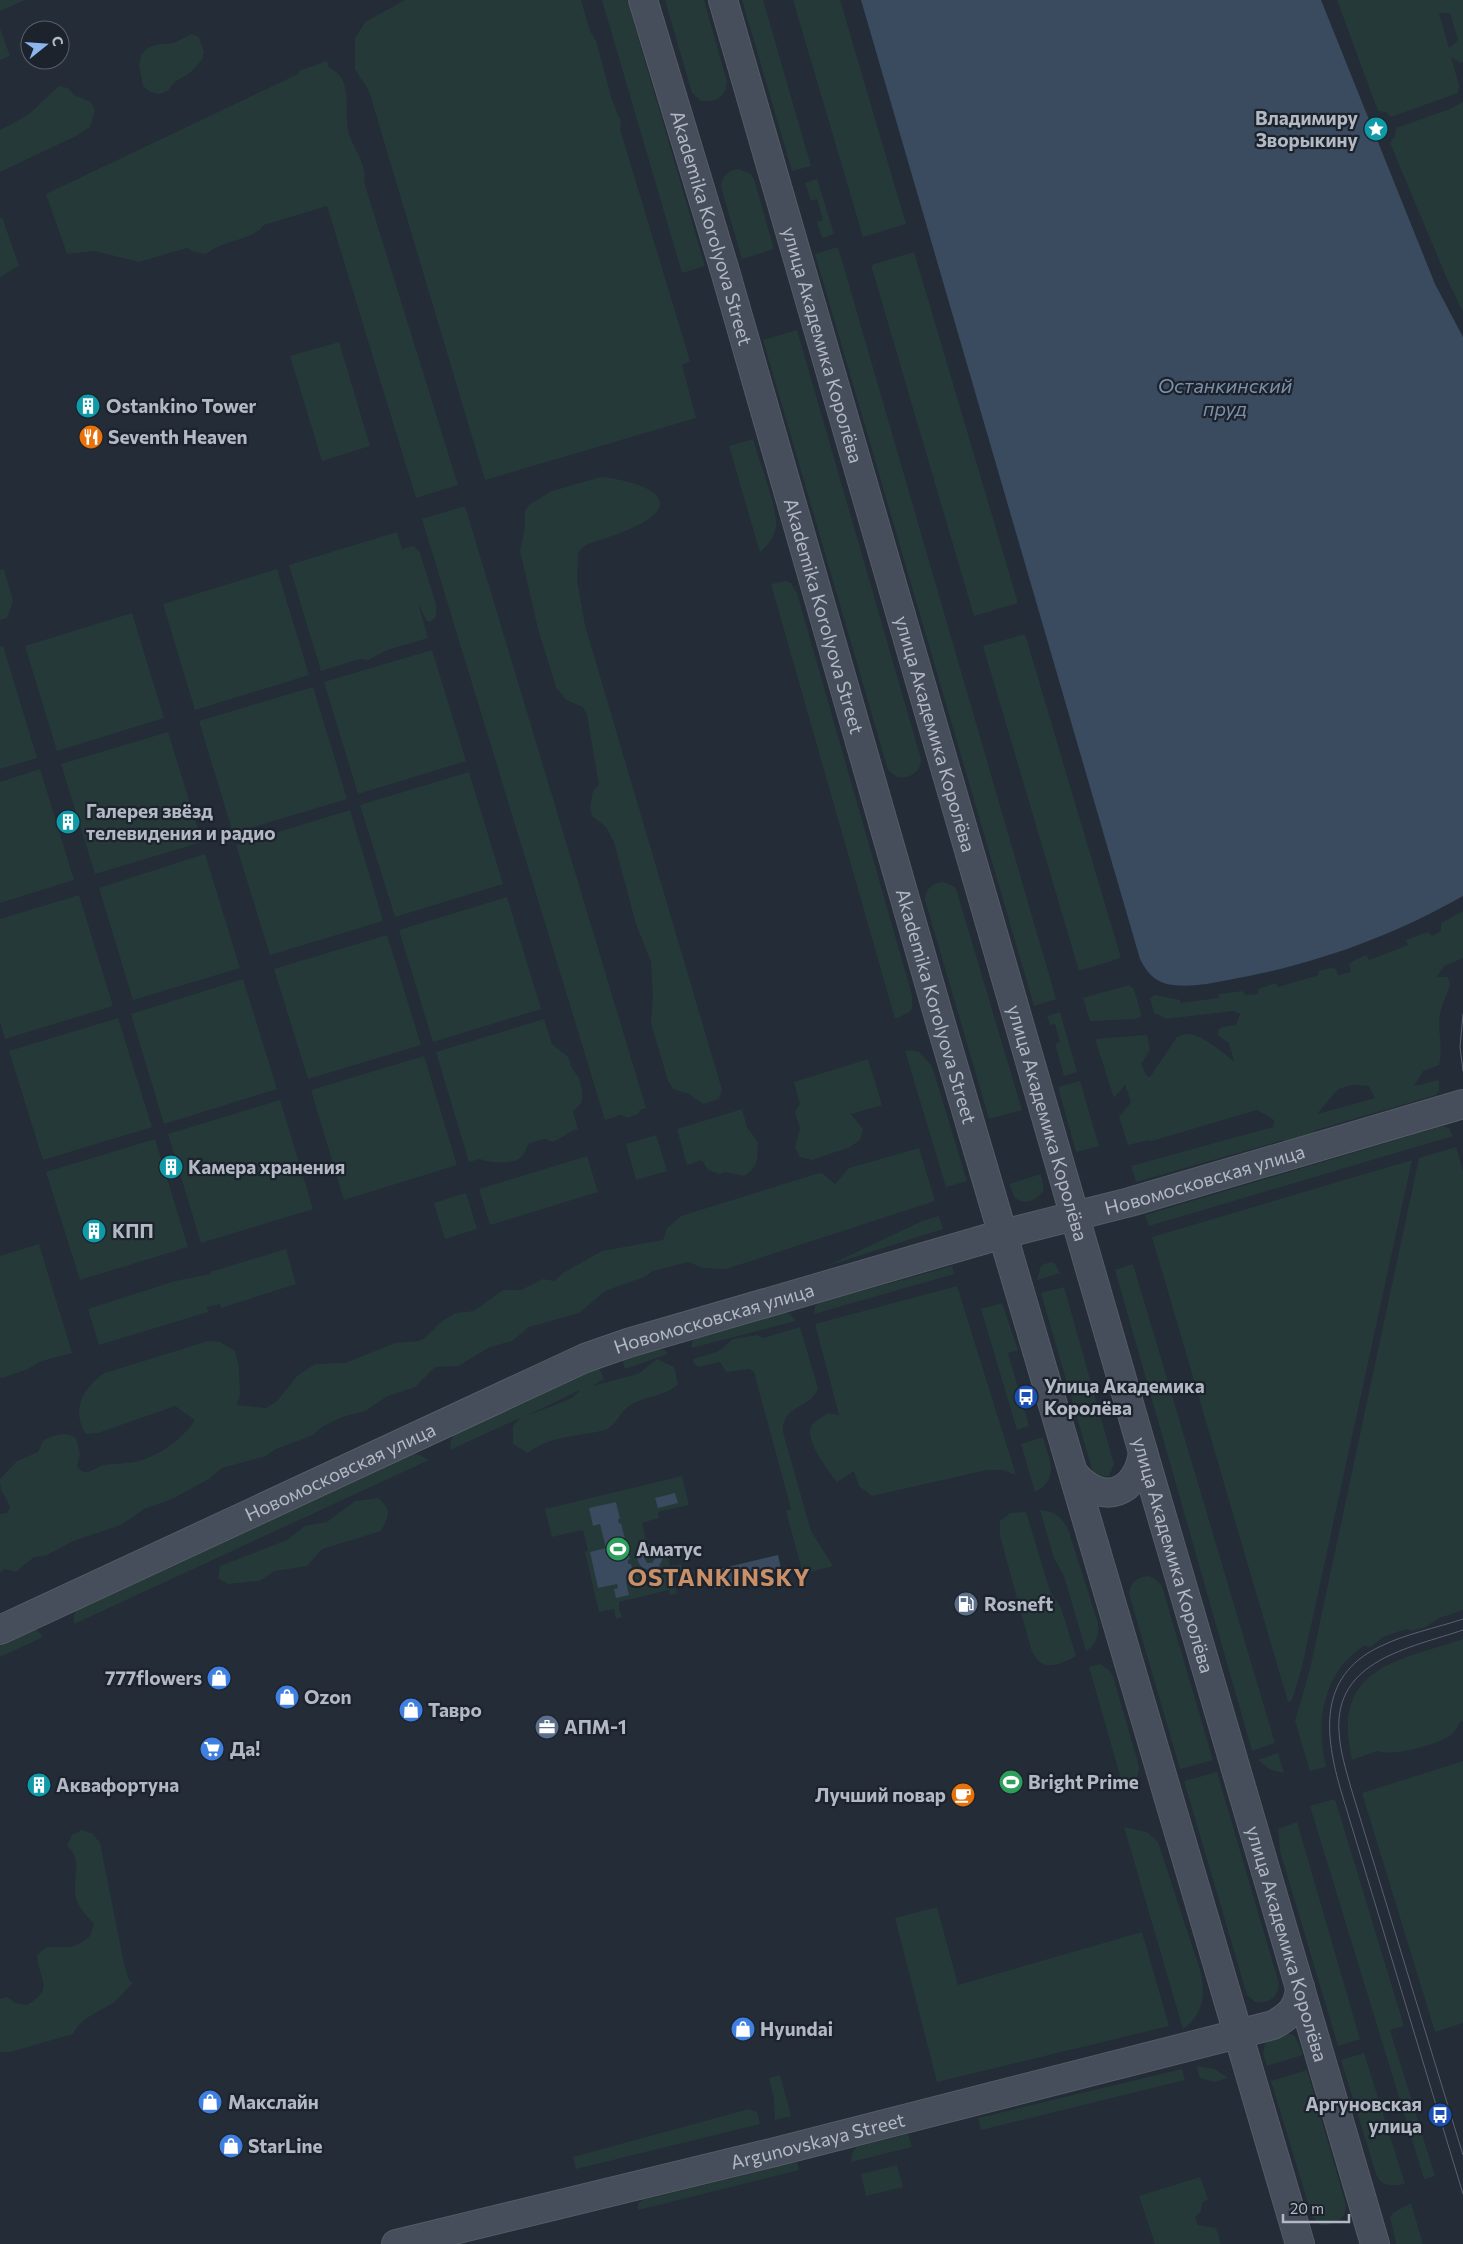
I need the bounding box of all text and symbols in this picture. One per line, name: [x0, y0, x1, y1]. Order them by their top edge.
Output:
north arrow: [20, 20, 70, 70]
text: С: [48, 34, 67, 48]
place label: Владимиру Зворыкину: [1255, 106, 1359, 151]
street label: Akademika Korolyova Street: [666, 108, 758, 348]
place icon: Владимиру Зворыкину: [1363, 116, 1389, 142]
street label: улица Академика Королёва: [778, 224, 868, 466]
water label: Останкинский пруд: [1158, 373, 1293, 420]
building icon: Ostankino Tower: [75, 393, 101, 419]
place label: Ostankino Tower: [106, 394, 257, 417]
restaurant icon: Seventh Heaven: [78, 424, 104, 450]
place label: Seventh Heaven: [108, 425, 248, 448]
street label: Akademika Korolyova Street: [780, 495, 869, 736]
street label: улица Академика Королёва: [891, 613, 981, 855]
place label: Галерея звёзд телевидения и радио: [86, 799, 276, 844]
building icon: Галерея звёзд телевидения и радио: [55, 809, 81, 835]
street label: Akademika Korolyova Street: [892, 886, 982, 1127]
street label: улица Академика Королёва: [1003, 1002, 1093, 1244]
street label: Новомосковская улица: [1102, 1139, 1307, 1219]
building icon: Камера хранения: [158, 1154, 184, 1180]
place label: Камера хранения: [188, 1155, 345, 1178]
building icon: КПП: [81, 1218, 107, 1244]
place label: КПП: [112, 1219, 154, 1242]
street label: Новомосковская улица: [610, 1278, 816, 1358]
place label: Улица Академика Королёва: [1044, 1374, 1205, 1419]
bus stop icon: Улица Академика Королёва: [1013, 1384, 1039, 1410]
street label: Новомосковская улица: [241, 1417, 439, 1526]
street label: улица Академика Королёва: [1128, 1434, 1219, 1676]
sports icon: Аматус: [605, 1536, 631, 1562]
place label: Аматус: [636, 1537, 702, 1560]
district label: OSTANKINSKY: [627, 1562, 811, 1591]
fuel station icon: Rosneft: [953, 1591, 979, 1617]
place label: Rosneft: [984, 1592, 1053, 1615]
shop icon: 777flowers: [206, 1665, 232, 1691]
place label: 777flowers: [105, 1666, 202, 1689]
shop icon: Ozon: [274, 1684, 300, 1710]
place label: Ozon: [304, 1685, 352, 1708]
shop icon: Тавро: [398, 1697, 424, 1723]
place label: Тавро: [428, 1698, 482, 1721]
office icon: АПМ-1: [534, 1714, 560, 1740]
place label: АПМ-1: [564, 1715, 627, 1738]
supermarket icon: Да!: [199, 1736, 225, 1762]
place label: Да!: [230, 1737, 260, 1760]
sports icon: Bright Prime: [998, 1769, 1024, 1795]
place label: Bright Prime: [1028, 1770, 1139, 1793]
building icon: Аквафортуна: [26, 1772, 52, 1798]
place label: Аквафортуна: [56, 1773, 179, 1796]
cafe icon: Лучший повар: [950, 1782, 976, 1808]
place label: Лучший повар: [815, 1783, 946, 1806]
street label: улица Академика Королёва: [1242, 1823, 1333, 2064]
shop icon: Hyundai: [730, 2016, 756, 2042]
place label: Hyundai: [760, 2017, 833, 2040]
shop icon: Макслайн: [197, 2089, 223, 2115]
place label: Макслайн: [228, 2090, 319, 2113]
place label: Аргуновская улица: [1305, 2092, 1422, 2137]
bus stop icon: Аргуновская улица: [1427, 2102, 1453, 2128]
street label: Argunovskaya Street: [728, 2107, 907, 2173]
shop icon: StarLine: [218, 2133, 244, 2159]
place label: StarLine: [248, 2134, 322, 2157]
scale bar: [1283, 2192, 1349, 2224]
text: 20 m: [1290, 2199, 1324, 2217]

